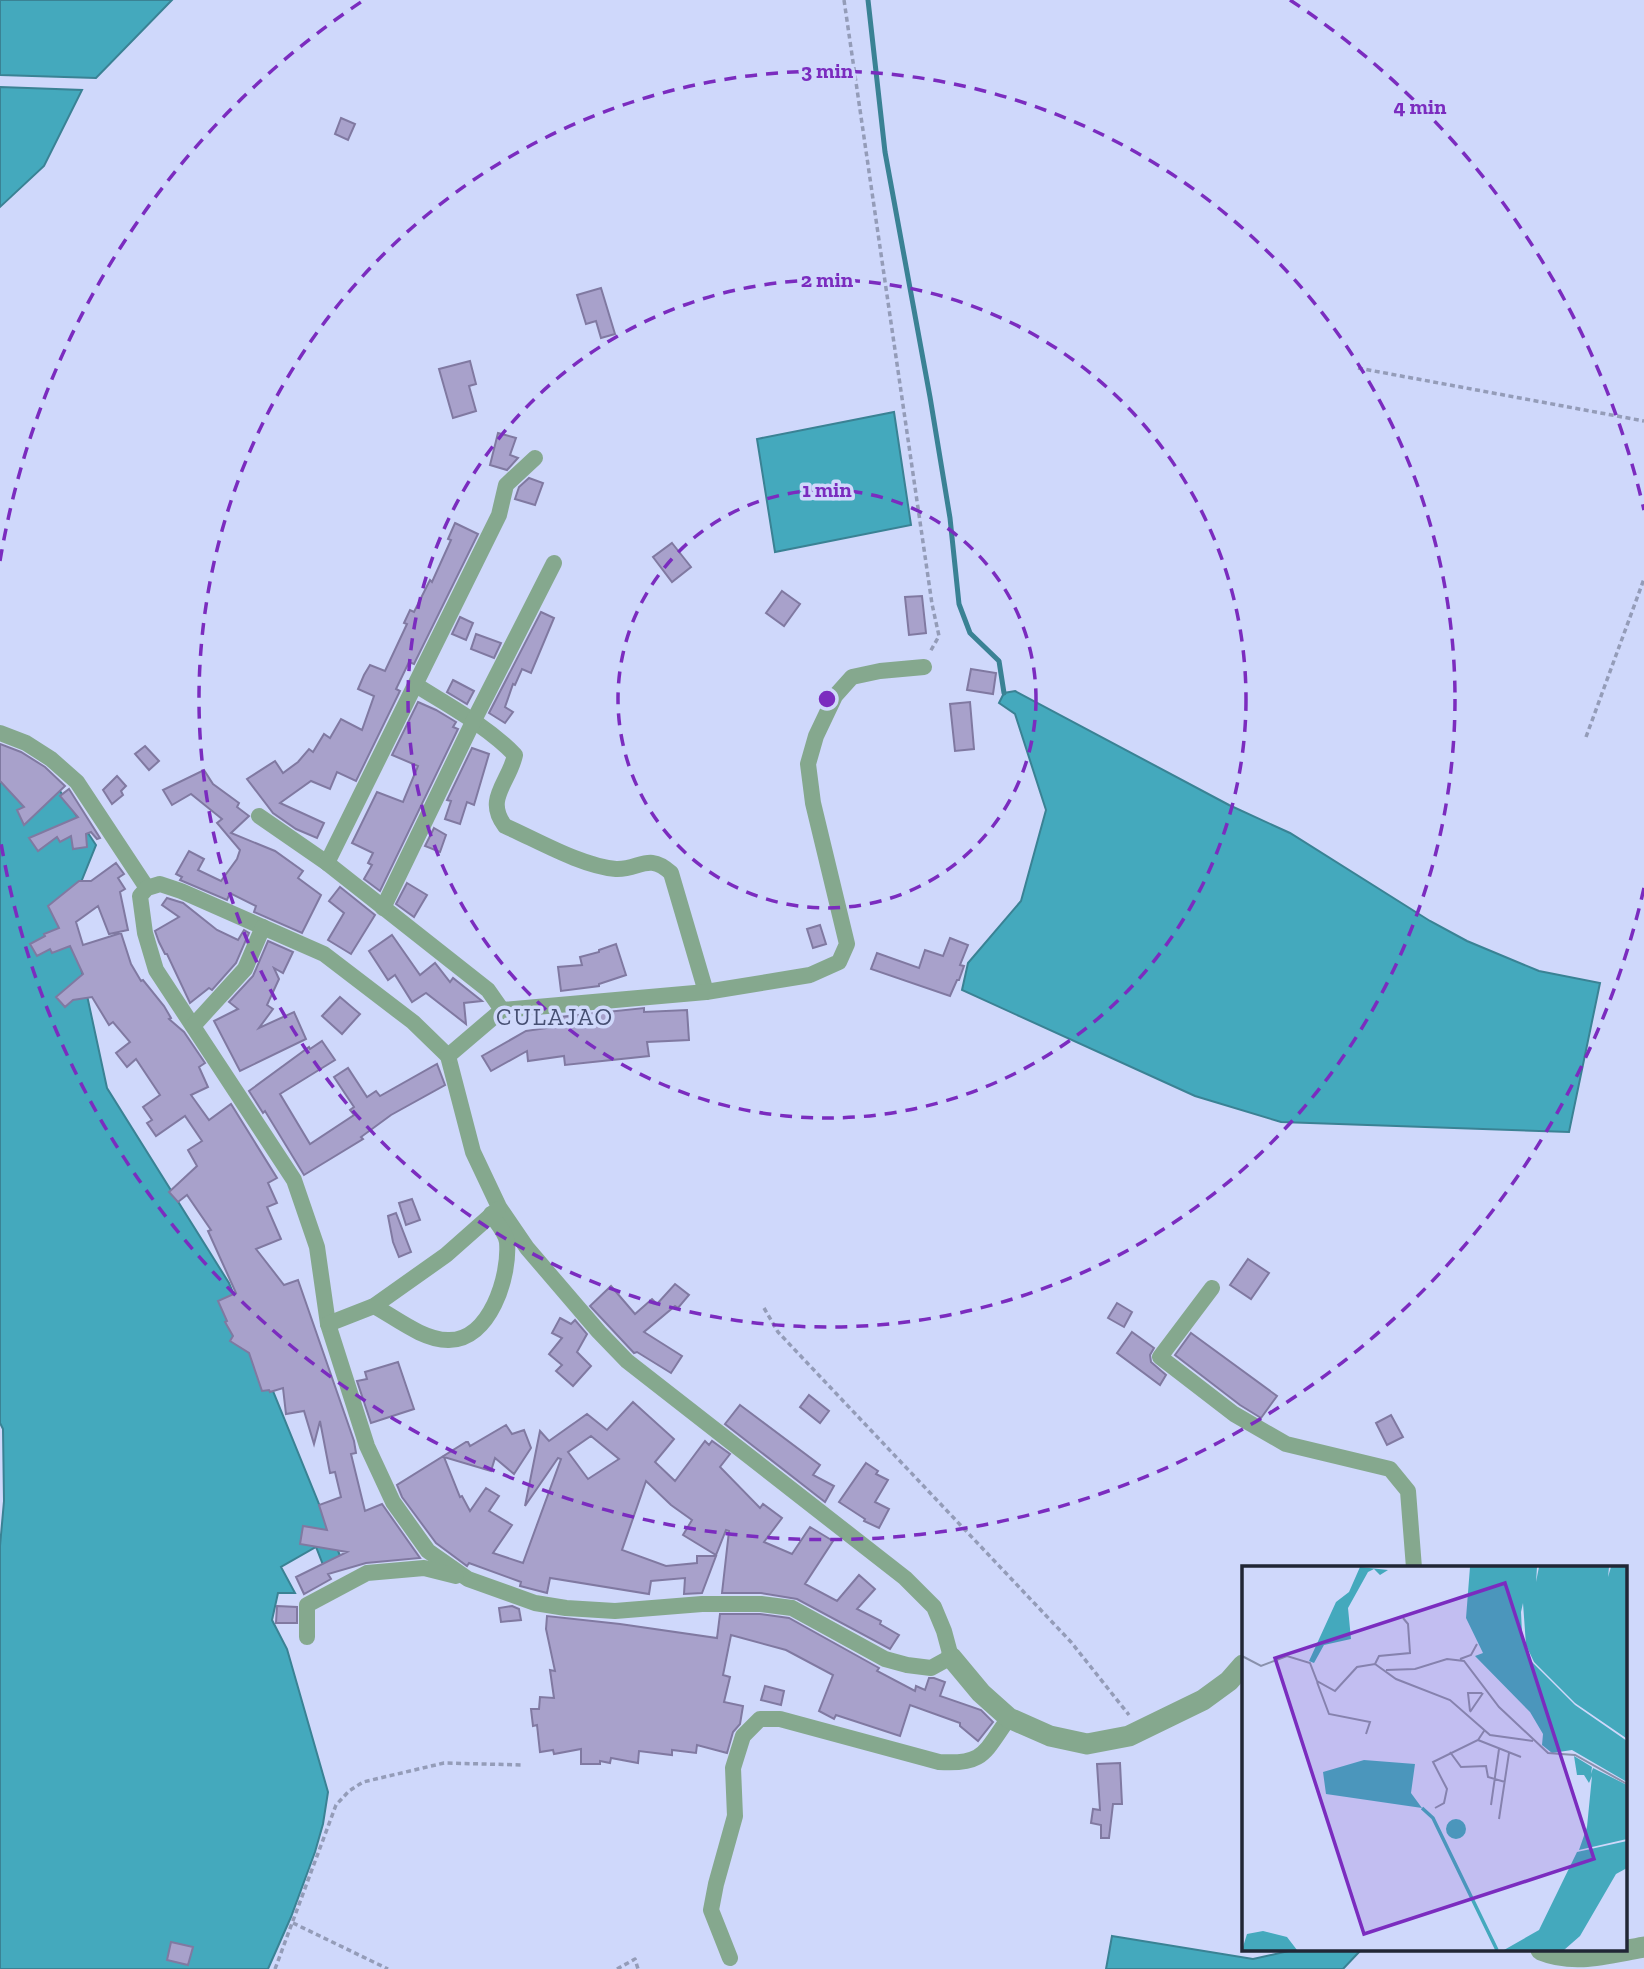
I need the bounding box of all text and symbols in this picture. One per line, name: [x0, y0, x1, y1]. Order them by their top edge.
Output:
text: 3 min: [801, 58, 854, 83]
text: 4 min: [1393, 94, 1447, 119]
text: 2 min: [801, 267, 854, 292]
text: 1 min: [802, 477, 852, 502]
centre of rings: [815, 687, 839, 711]
district label: CULAJAO: [496, 1002, 614, 1031]
inset map: [1242, 1566, 1626, 1952]

